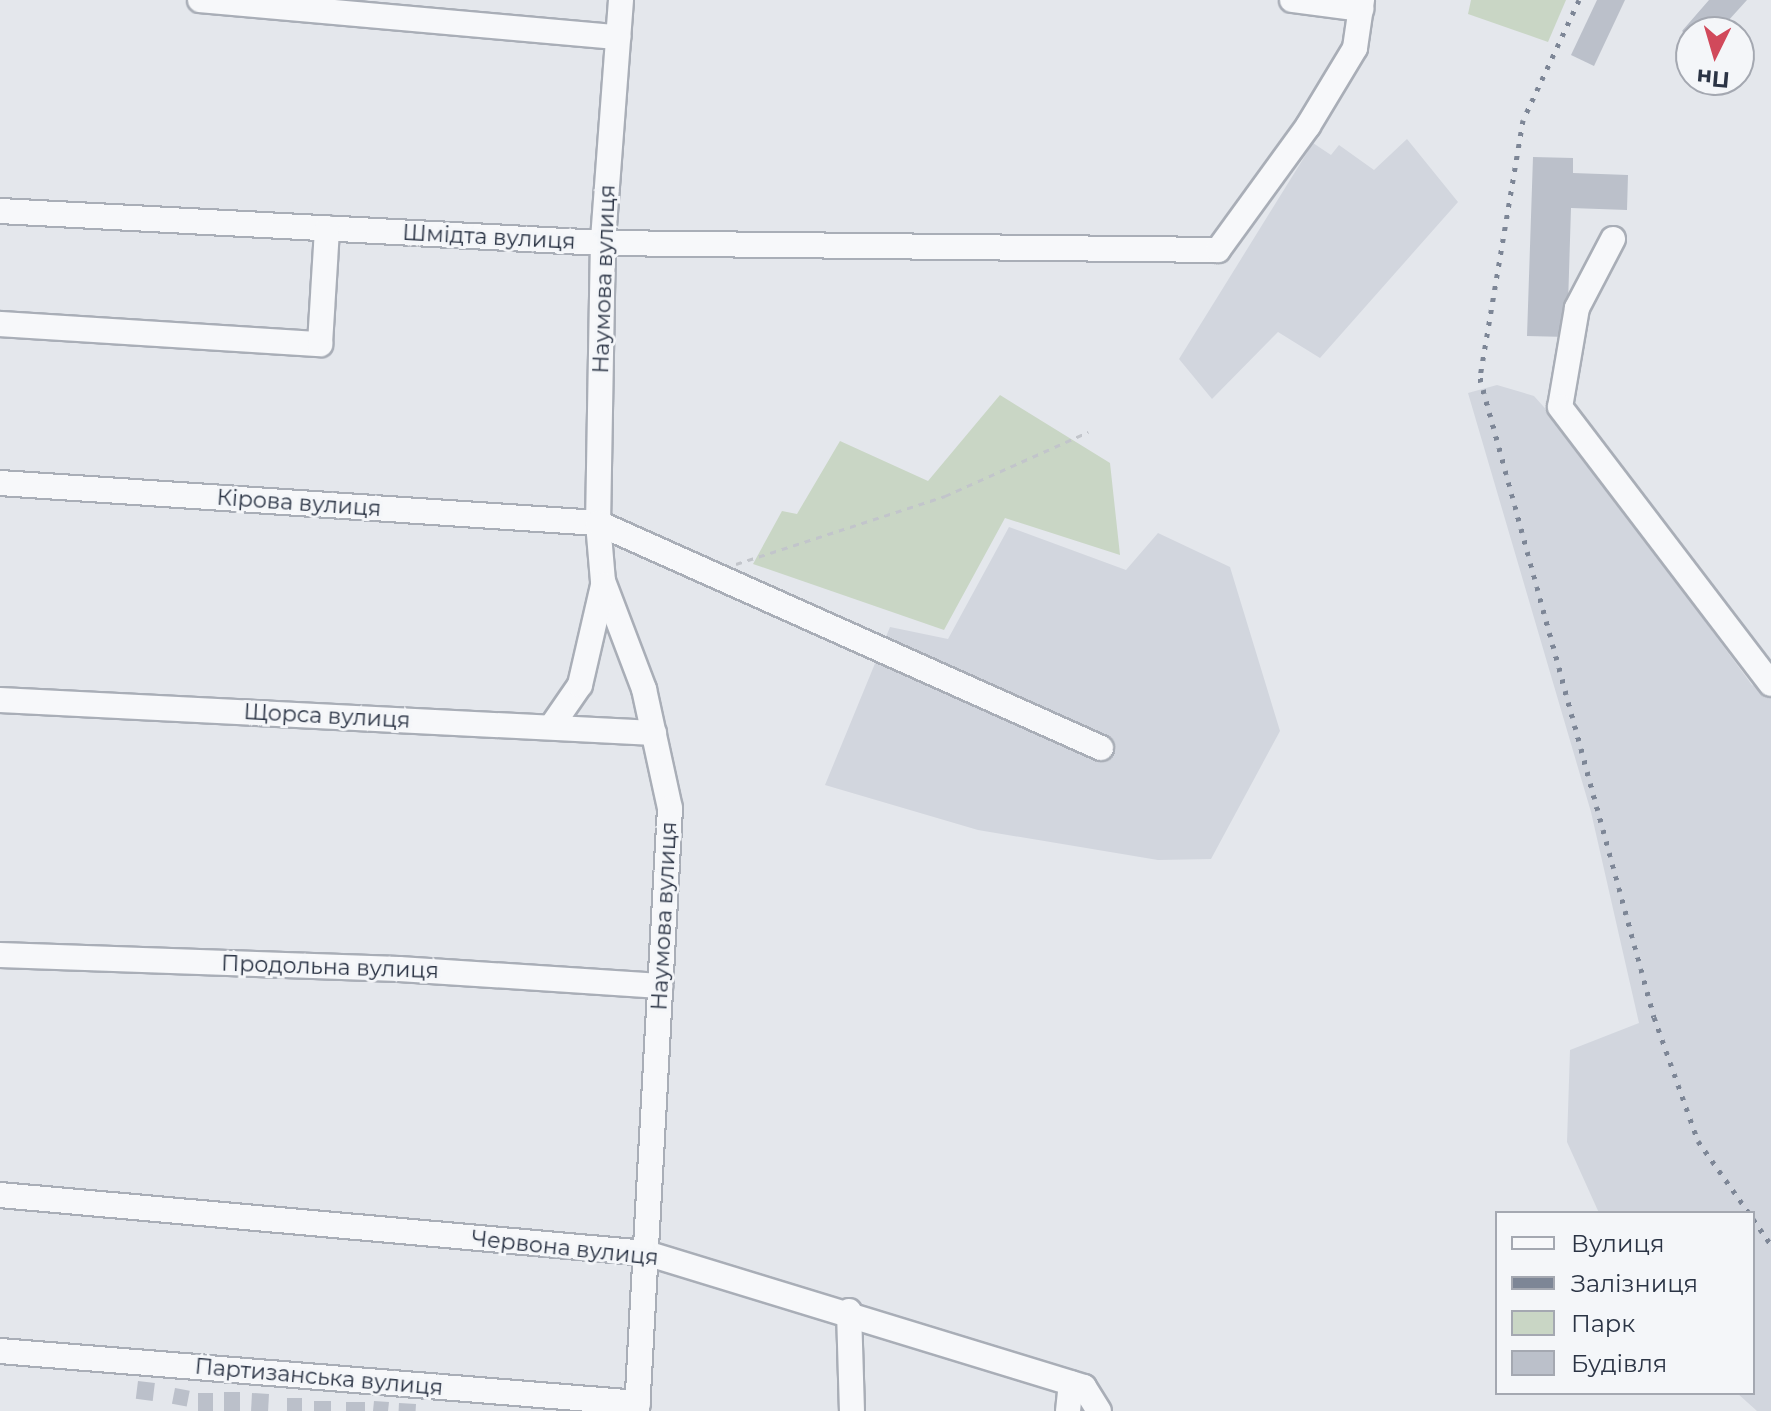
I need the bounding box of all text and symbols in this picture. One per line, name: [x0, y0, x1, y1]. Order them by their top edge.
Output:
north arrow: [1675, 16, 1755, 96]
text: Пн: [1695, 64, 1731, 93]
street label: Наумова вулиця: [588, 184, 620, 374]
street label: Шмідта вулиця: [402, 219, 576, 255]
street label: Кірова вулиця: [216, 484, 382, 522]
street label: Щорса вулиця: [243, 698, 411, 734]
street label: Наумова вулиця: [646, 821, 682, 1011]
street label: Продольна вулиця: [221, 950, 439, 984]
legend: [1495, 1211, 1755, 1395]
street label: Червона вулиця: [470, 1225, 660, 1271]
text: Вулиця: [1571, 1229, 1664, 1258]
text: Залізниця: [1571, 1269, 1698, 1298]
text: Парк: [1571, 1309, 1635, 1338]
text: Будівля: [1571, 1349, 1667, 1378]
street label: Партизанська вулиця: [194, 1353, 444, 1401]

